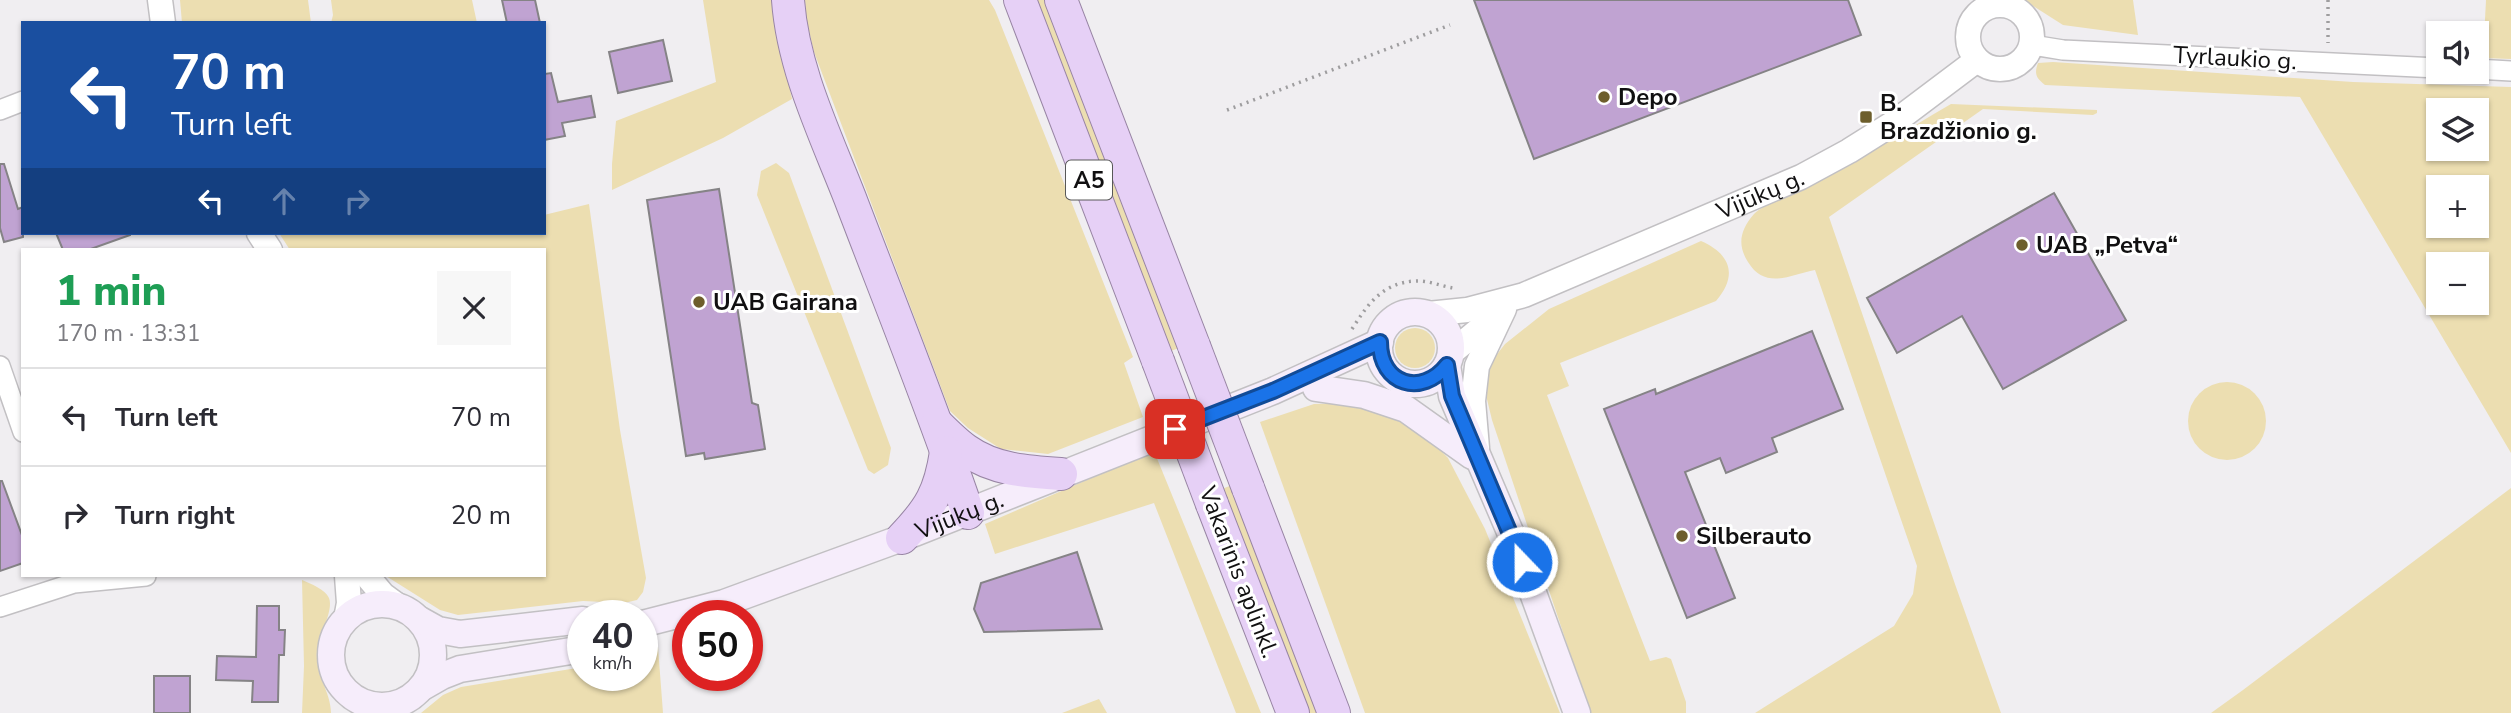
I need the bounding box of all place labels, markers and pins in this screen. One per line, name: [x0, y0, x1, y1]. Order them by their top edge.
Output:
place label: Depo: [1618, 81, 1678, 113]
place label: B. Brazdžionio g.: [1880, 87, 2037, 147]
marker: Depo: [1596, 89, 1612, 105]
marker: B. Brazdžionio g.: [1858, 109, 1874, 125]
place label: UAB „Petva“: [2036, 229, 2178, 261]
marker: UAB „Petva“: [2014, 237, 2030, 253]
place label: UAB Gairana: [713, 286, 858, 318]
marker: UAB Gairana: [691, 294, 707, 310]
pin: [1145, 399, 1205, 459]
place label: Silberauto: [1696, 520, 1812, 552]
marker: Silberauto: [1674, 528, 1690, 544]

